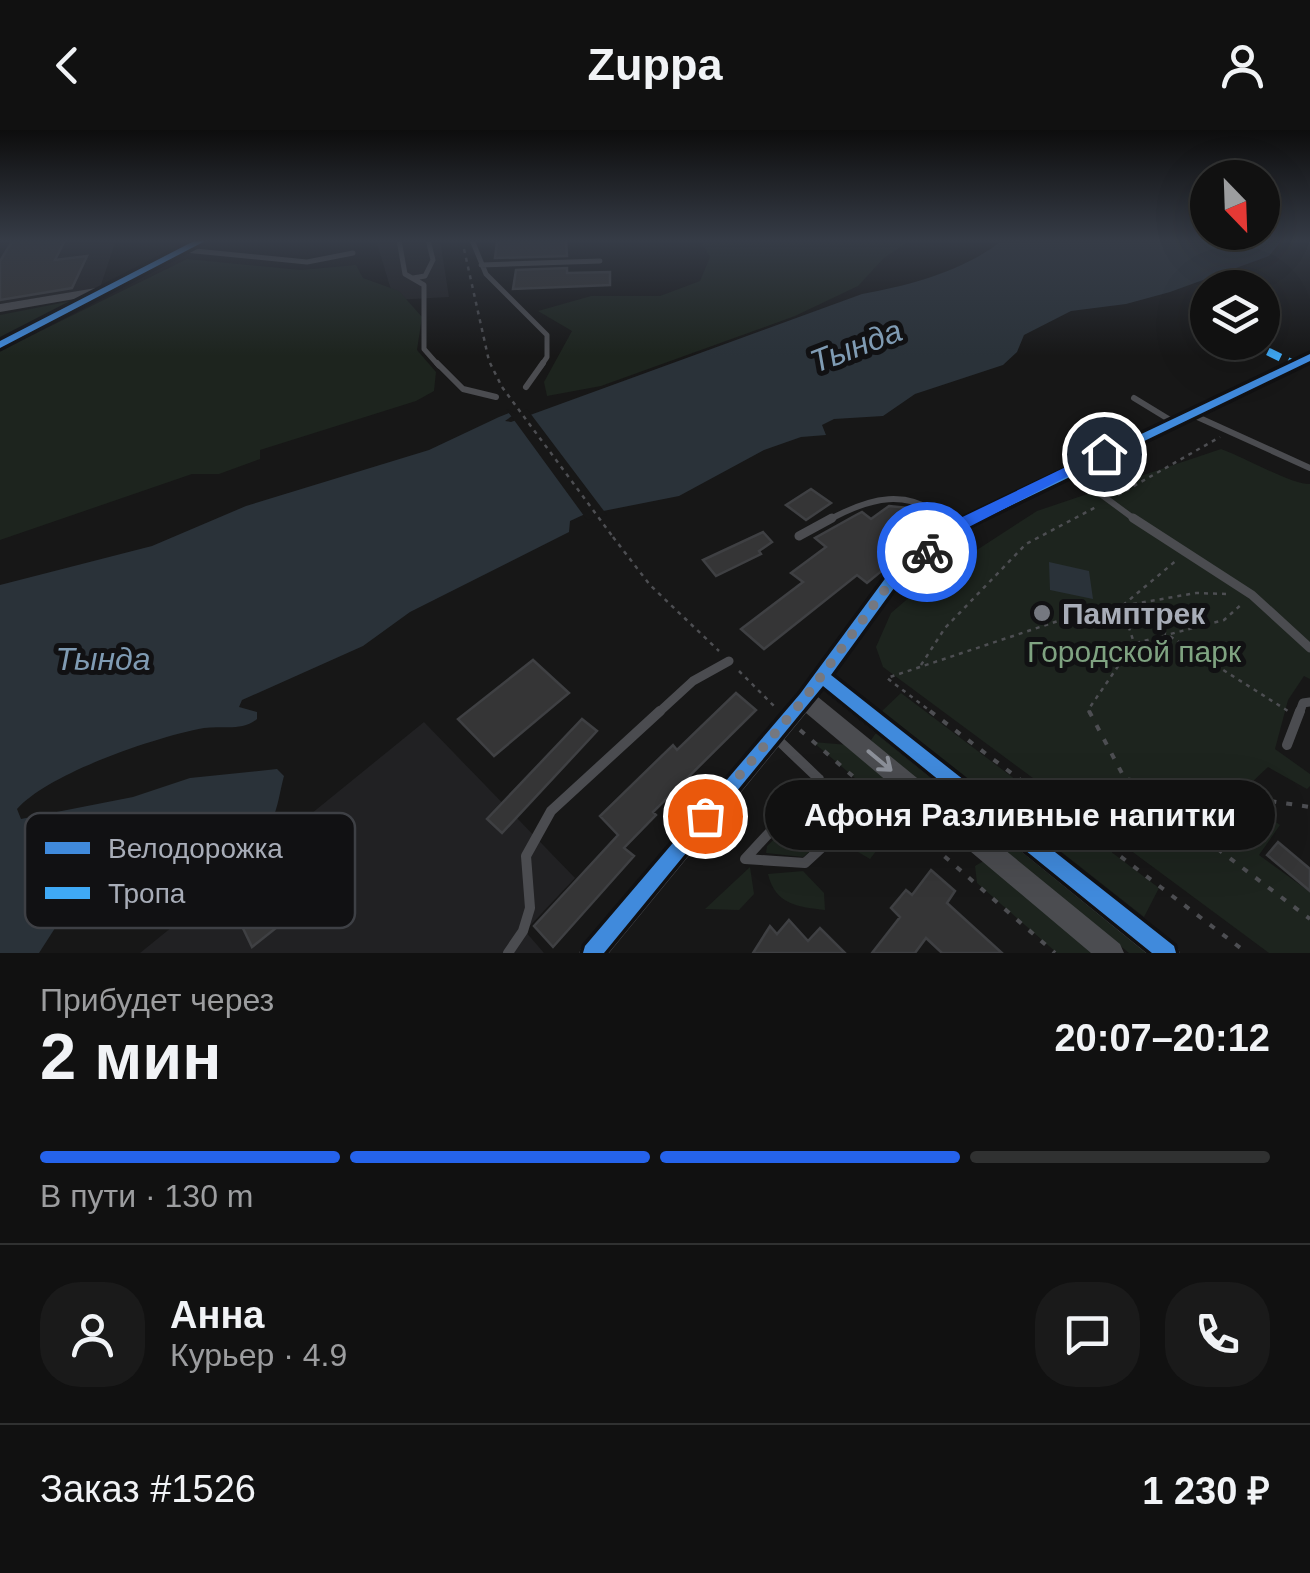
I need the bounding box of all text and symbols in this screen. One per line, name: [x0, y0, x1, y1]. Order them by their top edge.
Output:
icon: back: [40, 38, 95, 93]
icon: person: [1215, 38, 1270, 93]
text: Zuppa: [588, 39, 722, 90]
north arrow: [1190, 160, 1280, 250]
map controls: [1190, 160, 1280, 360]
button: layers: [1190, 270, 1280, 360]
water label: Тында: [805, 312, 907, 380]
pin: [1062, 412, 1147, 497]
icon: home: [1077, 427, 1132, 482]
courier: [877, 502, 977, 602]
icon: bike: [900, 525, 955, 580]
place label: Памптрек: [1062, 597, 1206, 630]
marker: Памптрек: [1031, 602, 1053, 624]
park label: Городской парк: [1027, 635, 1242, 668]
water label: Тында: [55, 641, 151, 677]
one-way arrow: [867, 750, 893, 772]
pin: [663, 774, 748, 859]
callout: Афоня Разливные напитки: [765, 781, 1275, 851]
icon: bag: [678, 789, 733, 844]
text: Афоня Разливные напитки: [804, 797, 1236, 833]
legend: [25, 813, 355, 928]
text: Велодорожка: [108, 833, 283, 864]
text: Тропа: [108, 878, 186, 909]
text: Прибудет через: [40, 982, 274, 1018]
text: 20:07–20:12: [1054, 1017, 1270, 1059]
text: 2 мин: [40, 1020, 222, 1093]
text: В пути · 130 m: [40, 1178, 253, 1214]
button: person: [40, 1282, 145, 1387]
button: chat: [1035, 1282, 1140, 1387]
button: phone: [1165, 1282, 1270, 1387]
text: Анна: [170, 1294, 264, 1336]
text: Курьер · 4.9: [170, 1337, 347, 1373]
text: Заказ #1526: [40, 1468, 256, 1510]
text: 1 230 ₽: [1142, 1470, 1270, 1512]

